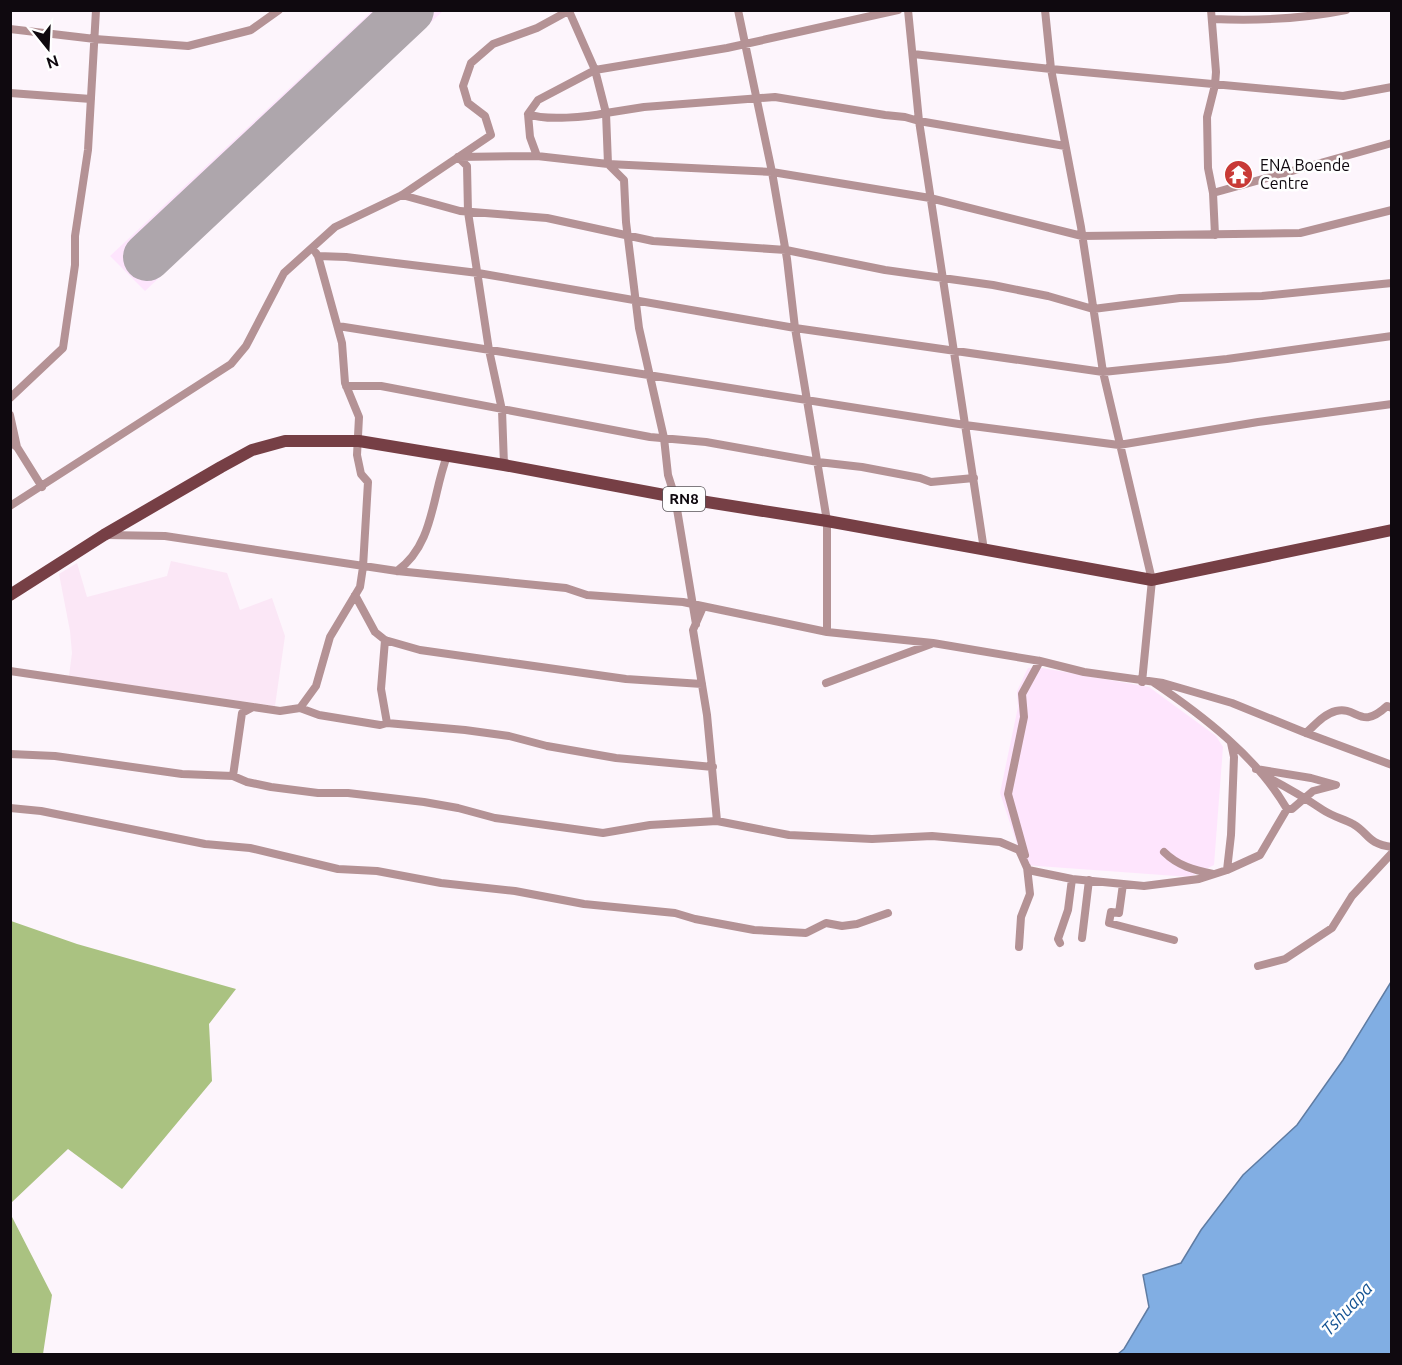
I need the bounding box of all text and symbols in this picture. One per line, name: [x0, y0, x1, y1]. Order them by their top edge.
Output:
north arrow: [18, 18, 78, 78]
text: N: [44, 52, 61, 73]
place label: ENA Boende Centre: [1260, 156, 1350, 192]
temple icon: ENA Boende Centre: [1223, 158, 1255, 190]
road number: RN8: [663, 487, 705, 511]
water label: Tshuapa: [1317, 1277, 1376, 1339]

